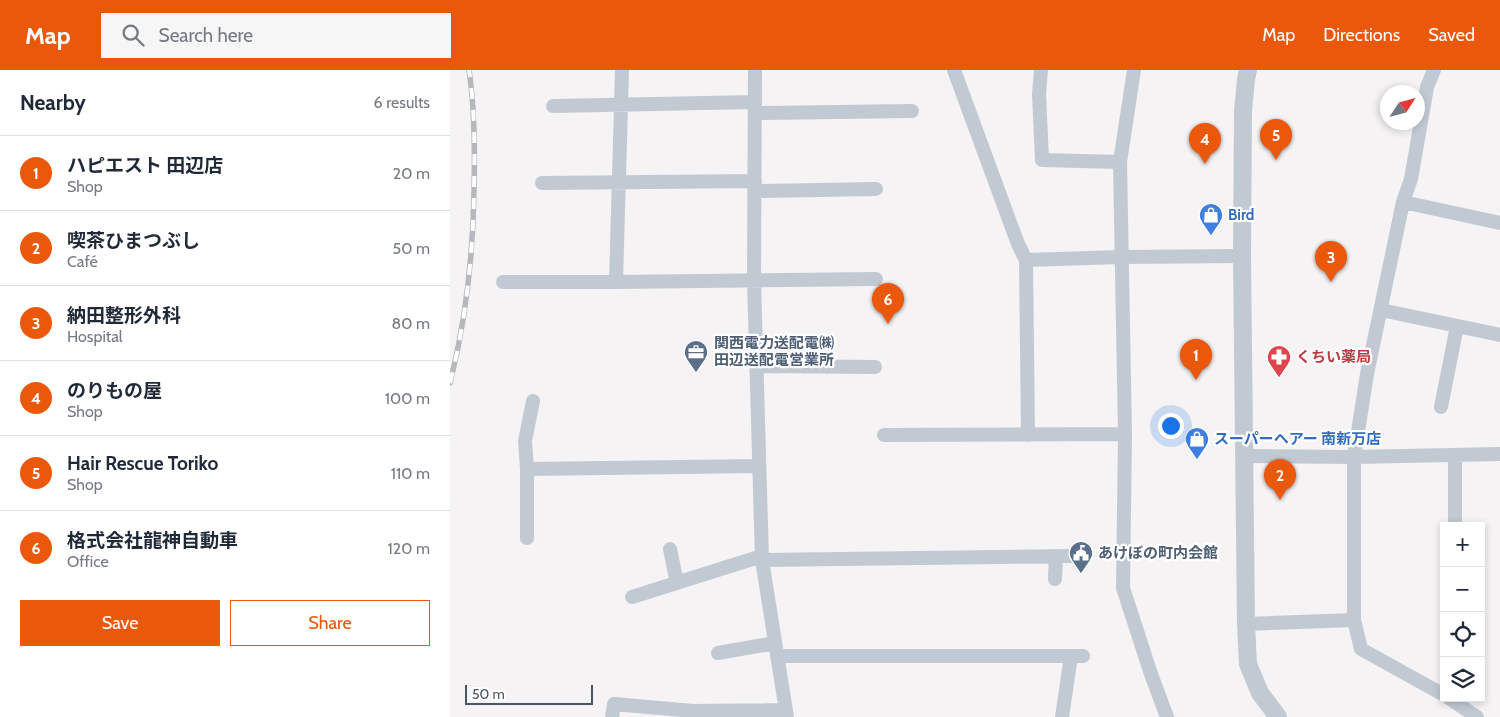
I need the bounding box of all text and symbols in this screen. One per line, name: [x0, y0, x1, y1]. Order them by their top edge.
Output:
search box: [101, 13, 451, 58]
text: Map: [25, 21, 71, 50]
icon: search: [119, 21, 147, 49]
text: Search here: [159, 24, 253, 47]
text: Map: [1262, 24, 1295, 46]
text: Directions: [1323, 24, 1400, 46]
text: Saved: [1428, 24, 1475, 46]
north arrow: [1380, 85, 1425, 130]
text: Nearby: [20, 90, 86, 115]
text: 6 results: [374, 93, 430, 112]
pin: 5: [1260, 119, 1292, 160]
pin: 4: [1189, 123, 1221, 164]
text: ハピエスト 田辺店: [67, 154, 223, 177]
text: 1: [33, 164, 39, 183]
text: 20 m: [393, 164, 430, 183]
text: Shop: [67, 177, 103, 196]
shop icon: Bird: [1198, 202, 1224, 236]
place label: Bird: [1228, 206, 1254, 224]
text: 喫茶ひまつぶし: [67, 229, 200, 252]
text: 2: [32, 239, 40, 258]
text: 50 m: [393, 239, 430, 258]
pin: 3: [1315, 241, 1347, 282]
text: Café: [67, 252, 98, 271]
pin: 6: [872, 283, 904, 324]
text: 納田整形外科: [67, 304, 181, 327]
text: 3: [32, 314, 40, 333]
text: 80 m: [392, 314, 430, 333]
text: Hospital: [67, 327, 123, 346]
place label: 関西電力送配電㈱ 田辺送配電営業所: [714, 334, 834, 369]
office icon: 関西電力送配電㈱ 田辺送配電営業所: [683, 339, 709, 373]
pin: 1: [1180, 339, 1212, 380]
pharmacy icon: くちい薬局: [1266, 344, 1292, 378]
place label: くちい薬局: [1296, 348, 1371, 366]
text: のりもの屋: [67, 379, 162, 402]
text: 4: [31, 389, 41, 408]
text: 100 m: [385, 389, 430, 408]
text: Shop: [67, 402, 103, 421]
your location: [1158, 413, 1184, 439]
shop icon: スーパーヘアー 南新万店: [1184, 426, 1210, 460]
place label: スーパーヘアー 南新万店: [1214, 430, 1381, 448]
text: Hair Rescue Toriko: [67, 452, 218, 475]
pin: 2: [1264, 459, 1296, 500]
text: 5: [32, 464, 40, 483]
text: 110 m: [391, 464, 430, 483]
text: Shop: [67, 475, 103, 494]
map controls: [1440, 522, 1485, 702]
button: +: [1440, 522, 1485, 567]
text: 格式会社龍神自動車: [67, 529, 238, 552]
text: 6: [32, 539, 41, 558]
text: 120 m: [388, 539, 430, 558]
public building icon: あけぼの町内会館: [1068, 540, 1094, 574]
place label: あけぼの町内会館: [1098, 544, 1218, 562]
text: Office: [67, 552, 109, 571]
button: −: [1440, 567, 1485, 612]
button: Save: [20, 600, 220, 646]
button: Share: [230, 600, 430, 646]
button: locate: [1440, 612, 1485, 657]
button: layers: [1440, 657, 1485, 702]
scale bar: [465, 682, 592, 705]
text: 50 m: [472, 685, 505, 703]

